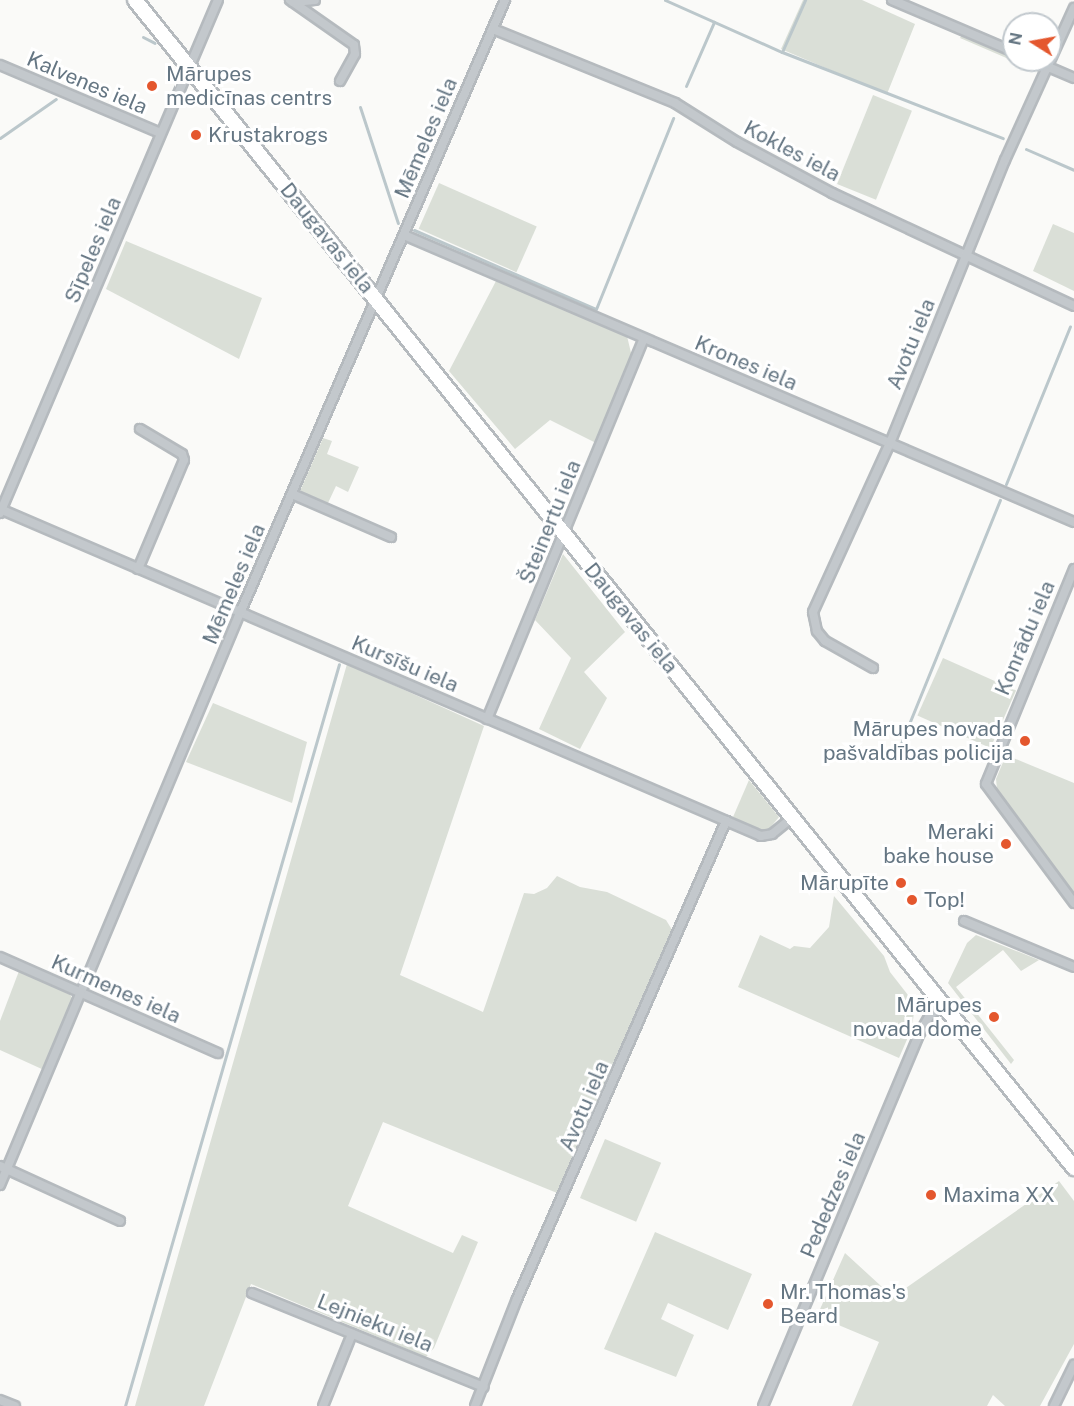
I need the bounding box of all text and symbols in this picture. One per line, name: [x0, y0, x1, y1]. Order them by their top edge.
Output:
north arrow: [1002, 12, 1062, 72]
text: N: [1005, 31, 1026, 47]
street label: Kalvenes iela: [23, 46, 151, 120]
place label: Mārupes medicīnas centrs: [166, 61, 332, 111]
street label: Mēmeles iela: [389, 74, 463, 202]
marker: Mārupes medicīnas centrs: [143, 77, 161, 95]
street label: Kokles iela: [739, 115, 845, 187]
place label: Krustakrogs: [208, 122, 328, 148]
marker: Krustakrogs: [189, 128, 203, 142]
street label: Daugavas iela: [275, 178, 379, 298]
street label: Sīpeles iela: [59, 193, 127, 307]
street label: Avotu iela: [881, 295, 941, 393]
street label: Krones iela: [691, 330, 801, 396]
street label: Šteinertu iela: [514, 457, 586, 587]
street label: Mēmeles iela: [197, 520, 271, 648]
street label: Daugavas iela: [579, 558, 683, 678]
street label: Konrādu iela: [990, 577, 1060, 699]
street label: Kursīšu iela: [348, 630, 462, 698]
place label: Mārupes novada pašvaldības policija: [823, 716, 1013, 766]
marker: Mārupes novada pašvaldības policija: [1018, 734, 1032, 748]
place label: Meraki bake house: [883, 819, 994, 869]
marker: Meraki bake house: [999, 837, 1013, 851]
place label: Mārupīte: [800, 870, 889, 896]
marker: Mārupīte: [894, 876, 908, 890]
place label: Top!: [924, 887, 965, 913]
marker: Top!: [905, 893, 919, 907]
street label: Kurmenes iela: [47, 949, 185, 1029]
place label: Mārupes novada dome: [853, 992, 982, 1042]
marker: Mārupes novada dome: [987, 1010, 1001, 1024]
street label: Avotu iela: [554, 1057, 614, 1155]
street label: Pededzes iela: [795, 1128, 871, 1262]
place label: Maxima XX: [943, 1182, 1055, 1208]
marker: Maxima XX: [924, 1188, 938, 1202]
place label: Mr. Thomas's Beard: [780, 1279, 906, 1329]
street label: Lejnieku iela: [314, 1288, 436, 1358]
marker: Mr. Thomas's Beard: [761, 1297, 775, 1311]

